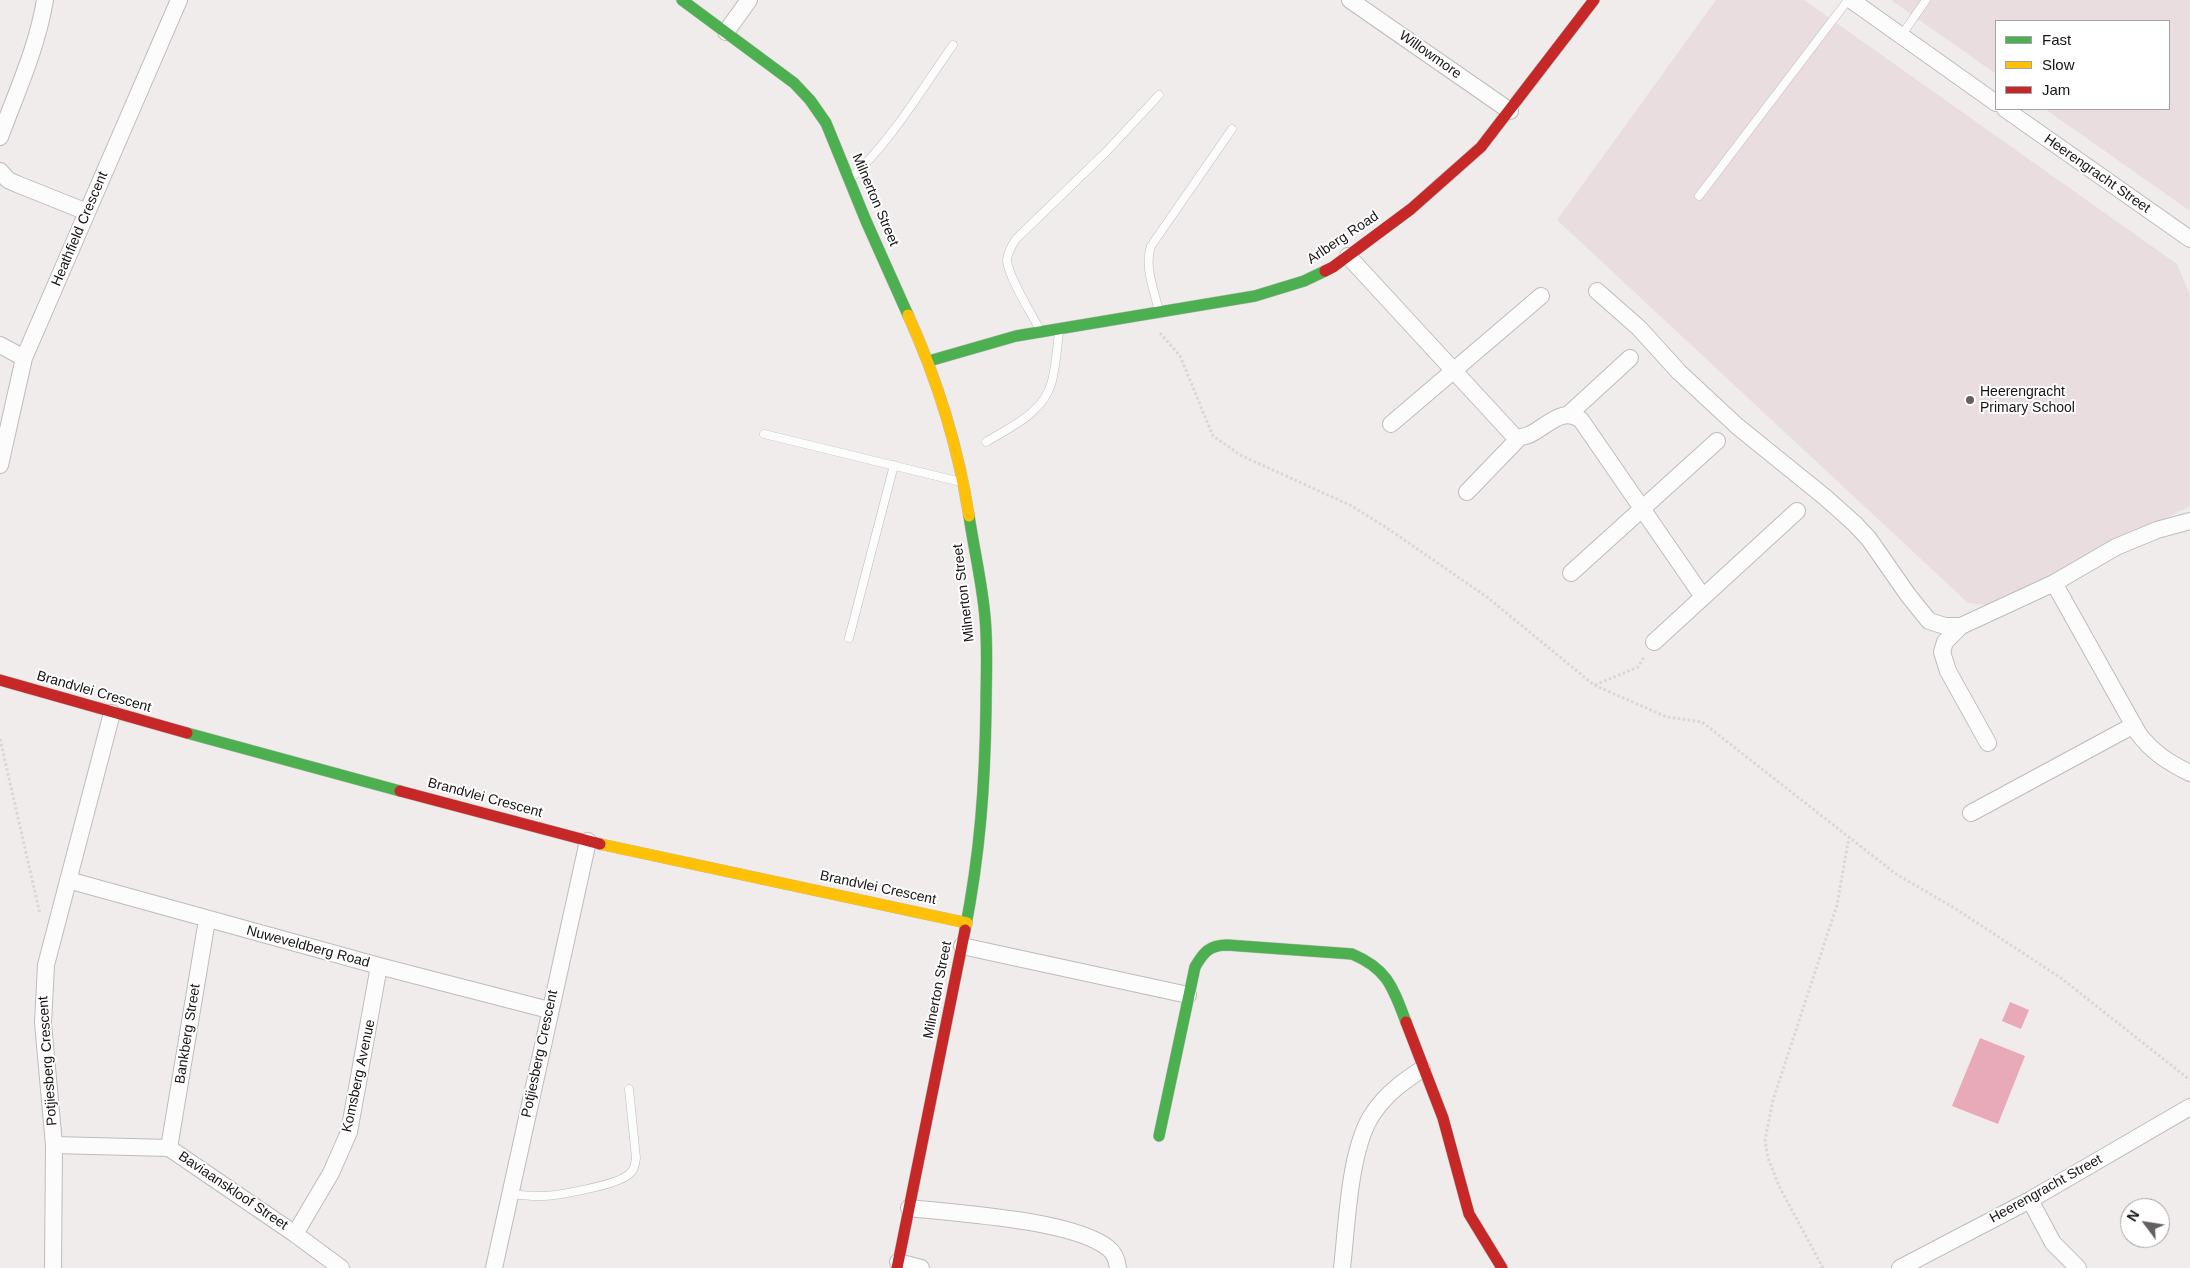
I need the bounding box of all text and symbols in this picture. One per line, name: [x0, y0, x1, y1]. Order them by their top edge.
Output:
legend: [1995, 20, 2170, 110]
street label: Willowmore: [1396, 27, 1464, 83]
text: Fast: [2042, 31, 2071, 48]
text: Slow: [2042, 56, 2075, 73]
text: Jam: [2042, 81, 2070, 98]
street label: Heerengracht Street: [2041, 131, 2153, 217]
street label: Milnerton Street: [848, 151, 902, 249]
street label: Heathfield Crescent: [48, 169, 112, 289]
street label: Arlberg Road: [1304, 208, 1382, 268]
place label: Heerengracht Primary School: [1980, 384, 2075, 417]
marker: Heerengracht Primary School: [1964, 394, 1976, 406]
street label: Milnerton Street: [950, 543, 978, 643]
street label: Brandvlei Crescent: [35, 668, 153, 716]
street label: Brandvlei Crescent: [426, 775, 544, 821]
street label: Brandvlei Crescent: [818, 867, 938, 909]
street label: Nuweveldberg Road: [245, 922, 371, 972]
street label: Milnerton Street: [920, 940, 956, 1040]
street label: Bankberg Street: [172, 983, 204, 1085]
street label: Potjiesberg Crescent: [518, 989, 562, 1119]
street label: Potjiesberg Crescent: [35, 996, 61, 1126]
street label: Komsberg Avenue: [339, 1018, 379, 1134]
street label: Baviaanskloof Street: [175, 1148, 291, 1234]
street label: Heerengracht Street: [1987, 1151, 2105, 1227]
north arrow: [2120, 1198, 2170, 1248]
text: N: [2124, 1207, 2142, 1224]

